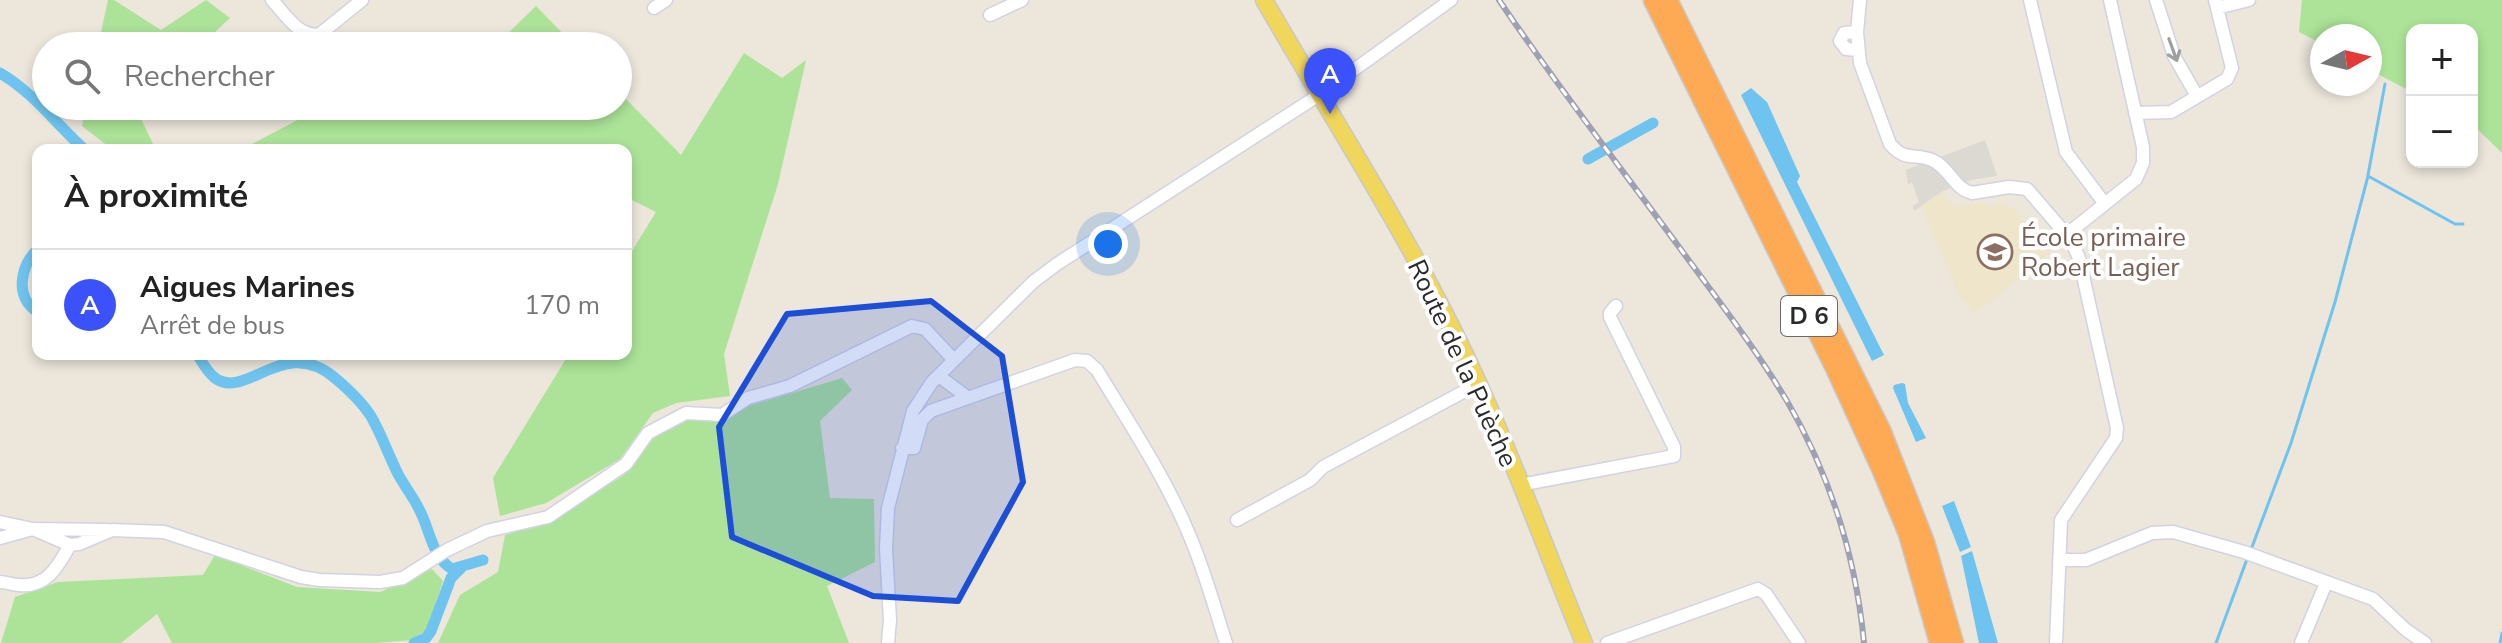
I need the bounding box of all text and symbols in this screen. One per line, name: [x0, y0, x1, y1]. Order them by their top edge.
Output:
north arrow: [2310, 24, 2382, 96]
map controls: [2406, 24, 2478, 168]
button: +: [2406, 24, 2478, 96]
search box: [32, 32, 632, 120]
one-way arrow: [2167, 37, 2181, 62]
pin: A: [1304, 48, 1356, 114]
icon: search: [60, 54, 104, 98]
text: Rechercher: [124, 56, 275, 97]
button: −: [2406, 96, 2478, 168]
text: À proximité: [64, 173, 248, 219]
place label: École primaire Robert Lagier: [2021, 220, 2186, 285]
your location: [1088, 224, 1128, 264]
school or university icon: École primaire Robert Lagier: [1976, 233, 2014, 271]
street label: Route de la Puèche: [1399, 254, 1526, 472]
text: Aigues Marines: [140, 267, 355, 308]
text: A: [80, 288, 100, 323]
text: 170 m: [524, 288, 600, 323]
road number: D 6: [1781, 296, 1837, 336]
text: Arrêt de bus: [140, 308, 285, 343]

